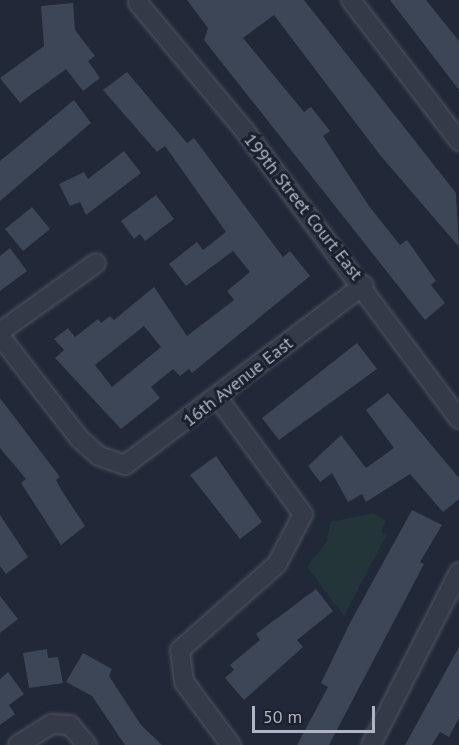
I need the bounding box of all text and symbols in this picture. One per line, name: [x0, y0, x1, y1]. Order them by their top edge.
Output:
street label: 199th Street Court East: [239, 130, 367, 284]
street label: 16th Avenue East: [179, 332, 297, 432]
scale bar: [255, 694, 378, 732]
text: 50 m: [263, 705, 302, 728]

